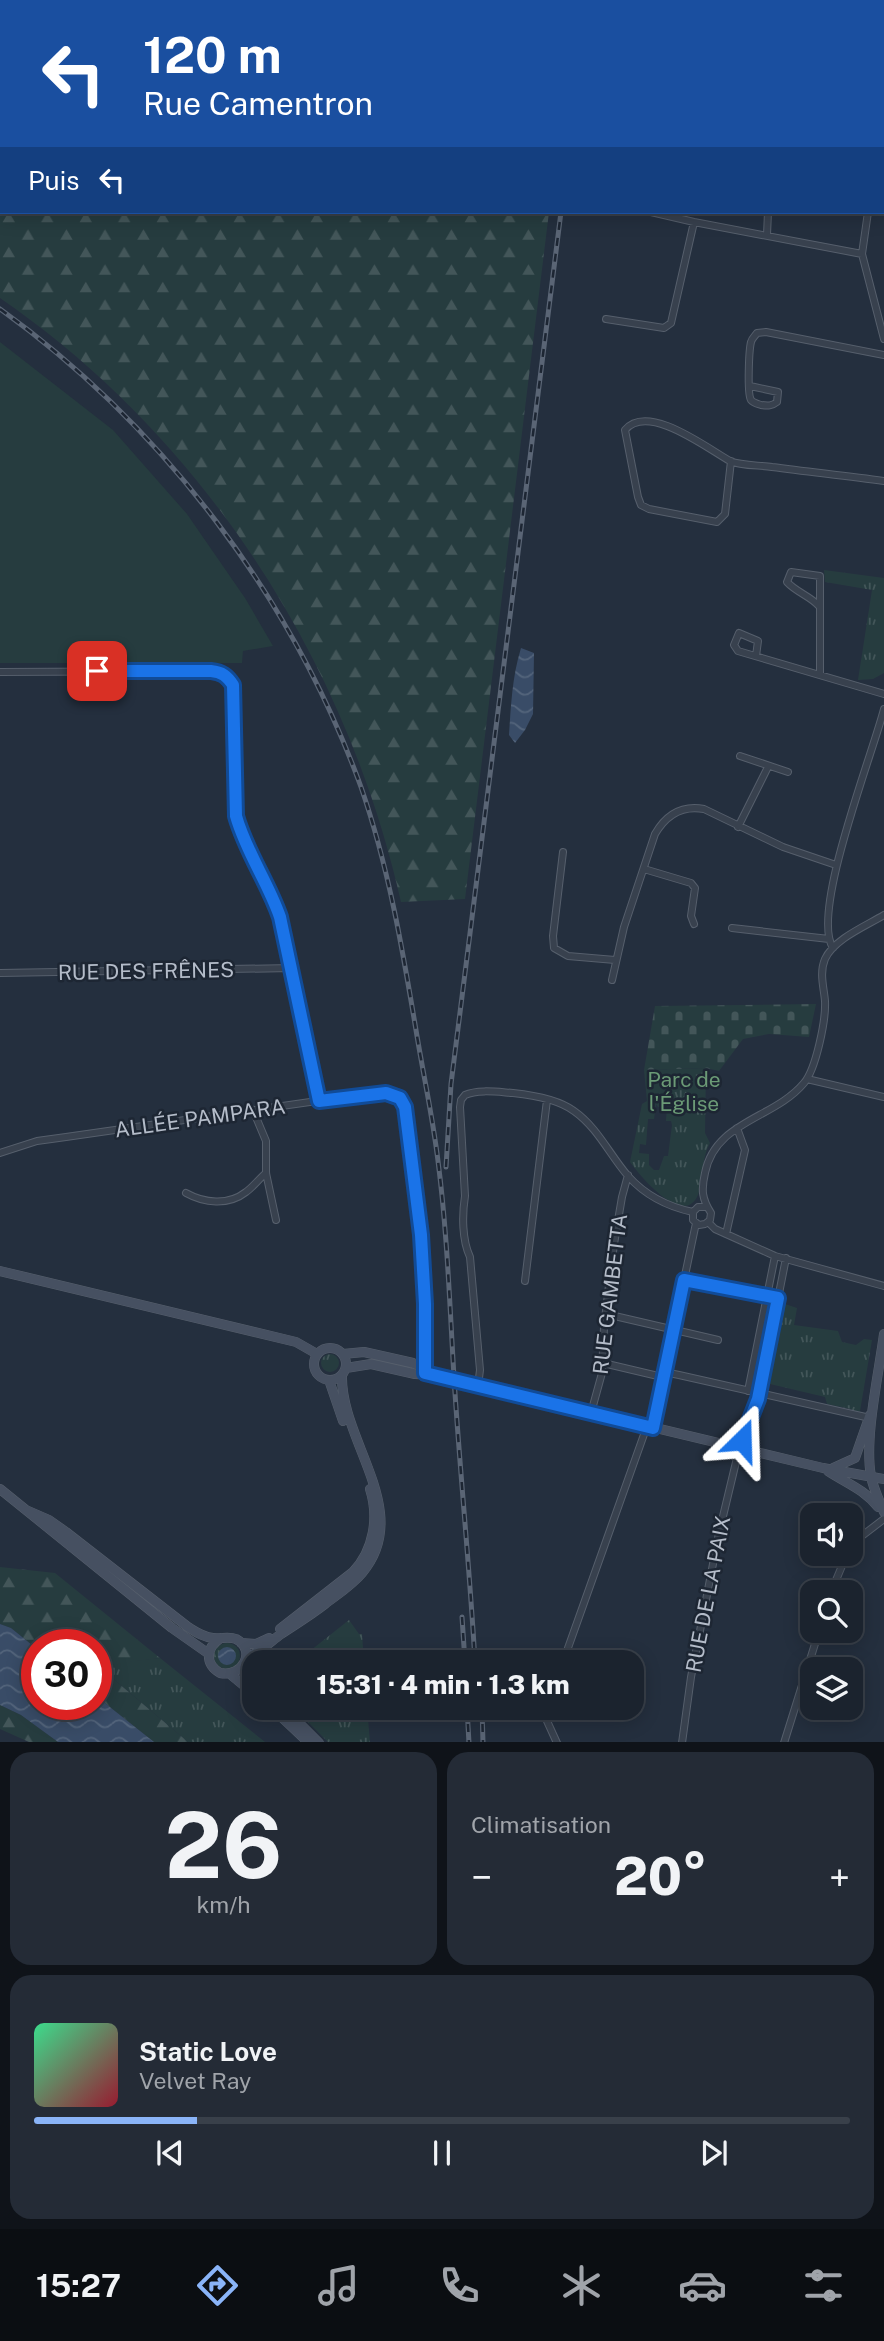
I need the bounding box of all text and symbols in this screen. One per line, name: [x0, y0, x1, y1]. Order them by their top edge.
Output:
text: 120 m: [143, 26, 282, 84]
icon: left: [28, 28, 119, 119]
text: Rue Camentron: [143, 85, 373, 122]
icon: left: [93, 161, 131, 199]
text: Puis: [28, 165, 79, 196]
pin: [67, 641, 127, 701]
icon: arrive: [78, 652, 116, 690]
street label: RUE DES FRÊNES: [58, 957, 234, 985]
park label: Parc de l'Église: [647, 1067, 721, 1116]
street label: ALLÉE PAMPARA: [113, 1094, 287, 1142]
street label: RUE GAMBETTA: [588, 1212, 632, 1376]
position arrow: [705, 1403, 779, 1477]
map controls: [800, 1503, 863, 1720]
button: sound: [800, 1503, 863, 1566]
street label: RUE DE LA PAIX: [681, 1513, 735, 1675]
button: search: [800, 1580, 863, 1643]
speed limit sign: 30: [21, 1629, 112, 1720]
button: layers: [800, 1657, 863, 1720]
text: 15:31 · 4 min · 1.3 km: [316, 1669, 570, 1700]
text: 26: [165, 1792, 282, 1898]
text: Climatisation: [471, 1811, 611, 1838]
text: 20°: [614, 1846, 707, 1907]
text: −: [471, 1855, 492, 1900]
text: +: [829, 1855, 850, 1900]
text: km/h: [196, 1891, 251, 1918]
text: Static Love: [139, 2036, 277, 2067]
text: Velvet Ray: [139, 2067, 251, 2094]
icon: previous: [151, 2134, 189, 2172]
icon: pause: [423, 2134, 461, 2172]
icon: next: [695, 2134, 733, 2172]
icon: directions: [193, 2261, 242, 2310]
icon: music: [314, 2261, 363, 2310]
icon: phone: [435, 2261, 484, 2310]
icon: climate: [557, 2261, 606, 2310]
icon: car: [678, 2261, 727, 2310]
icon: filters: [799, 2261, 848, 2310]
text: 15:27: [36, 2267, 121, 2304]

